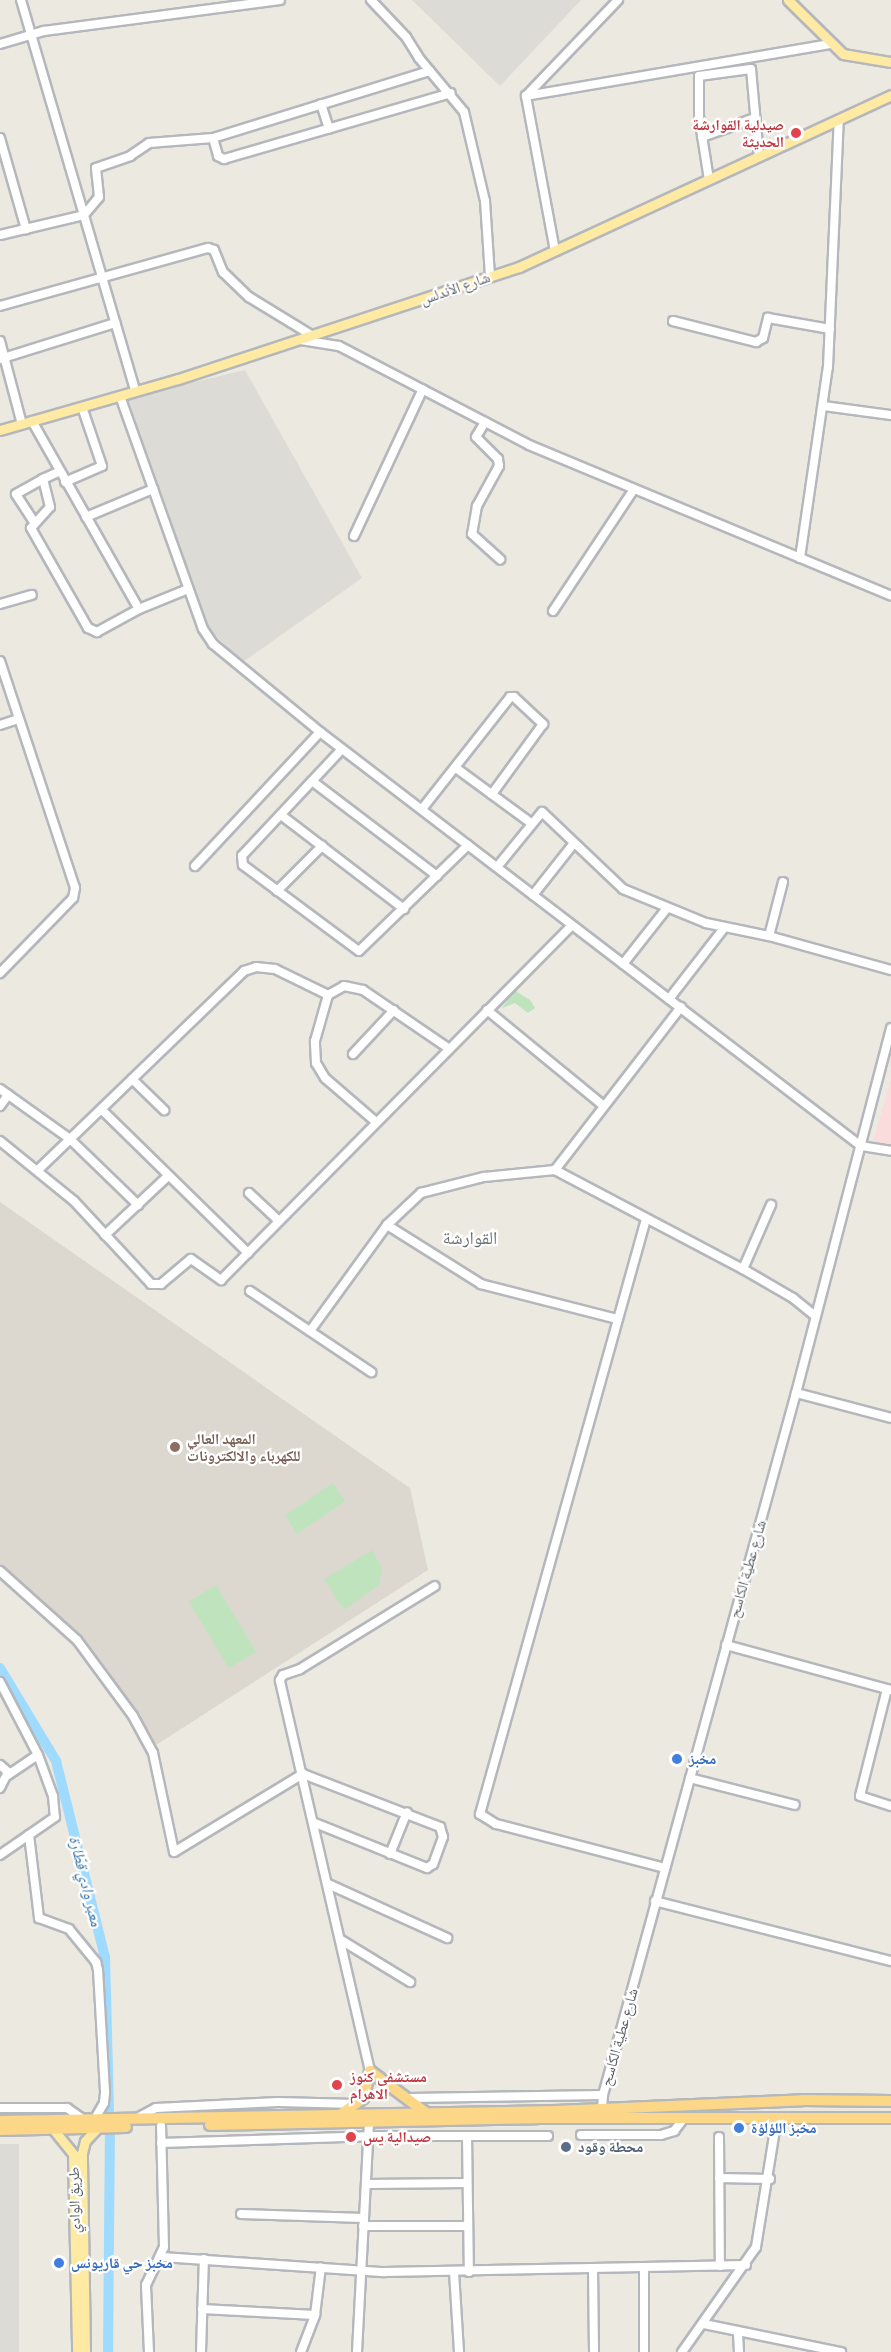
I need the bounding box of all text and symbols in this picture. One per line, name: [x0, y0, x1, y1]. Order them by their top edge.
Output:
place label: صيدلية القوارشة الحديثة: [692, 115, 784, 150]
marker: صيدلية القوارشة الحديثة: [789, 126, 803, 140]
street label: شارع الأندلس: [418, 268, 492, 308]
district label: القوارشة: [443, 1226, 497, 1248]
place label: المعهد العالي للكهرباء والالكترونات: [187, 1429, 301, 1464]
marker: المعهد العالي للكهرباء والالكترونات: [168, 1440, 182, 1454]
street label: شارع عطية الكاسح: [724, 1518, 770, 1620]
place label: مخبز: [689, 1750, 716, 1768]
marker: مخبز: [670, 1752, 684, 1766]
water label: معبر وادي قطّارة: [65, 1834, 107, 1928]
street label: شارع عطية الكاسح: [596, 1986, 642, 2088]
place label: مستشفى كنوز الاهرام: [350, 2067, 427, 2102]
marker: مستشفى كنوز الاهرام: [328, 2076, 346, 2094]
place label: مخبز اللؤلؤة: [751, 2119, 817, 2137]
marker: مخبز اللؤلؤة: [732, 2121, 746, 2135]
place label: صيدالية يس: [363, 2128, 431, 2146]
marker: صيدالية يس: [344, 2130, 358, 2144]
place label: محطة وقود: [578, 2138, 643, 2156]
marker: محطة وقود: [559, 2140, 573, 2154]
street label: طريق الوادي: [64, 2167, 84, 2233]
place label: مخبز حي قاريونس: [71, 2254, 173, 2272]
marker: مخبز حي قاريونس: [52, 2256, 66, 2270]

